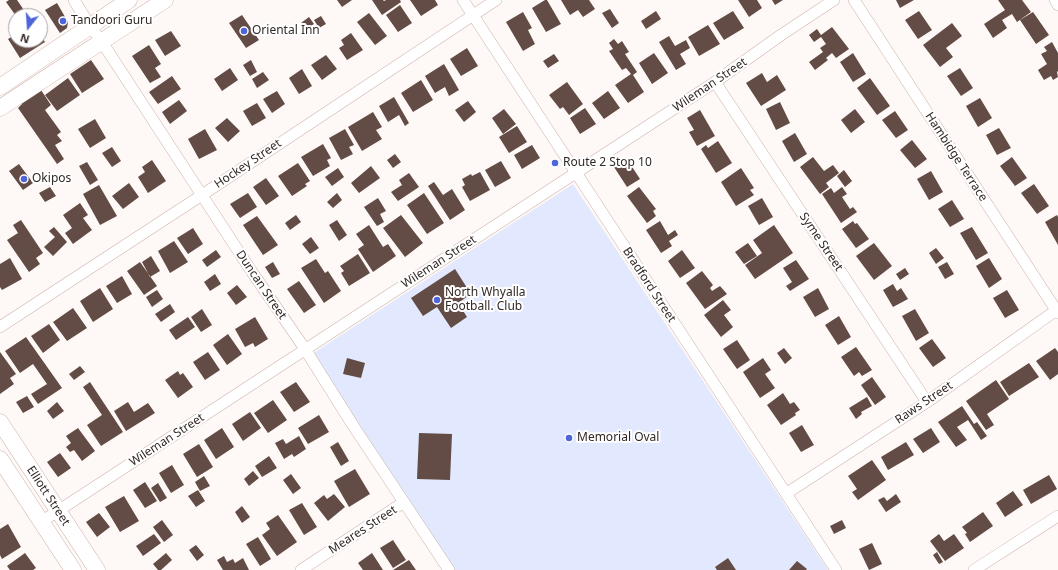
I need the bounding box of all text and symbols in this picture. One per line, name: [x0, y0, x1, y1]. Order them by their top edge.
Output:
north arrow: [8, 8, 48, 48]
place label: Tandoori Guru: [71, 14, 152, 28]
marker: Tandoori Guru: [58, 16, 68, 26]
place label: Oriental Inn: [252, 24, 320, 38]
marker: Oriental Inn: [239, 26, 249, 36]
text: N: [18, 31, 31, 47]
street label: Wileman Street: [670, 55, 750, 115]
street label: Hambidge Terrace: [922, 110, 990, 204]
street label: Hockey Street: [212, 136, 284, 192]
place label: Route 2 Stop 10: [563, 156, 652, 170]
marker: Route 2 Stop 10: [550, 158, 560, 168]
place label: Okipos: [32, 172, 71, 186]
marker: Okipos: [19, 174, 29, 184]
street label: Syme Street: [796, 210, 846, 274]
street label: Wileman Street: [399, 233, 479, 291]
street label: Bradford Street: [619, 245, 679, 325]
street label: Duncan Street: [233, 248, 289, 322]
place label: North Whyalla Football. Club: [445, 286, 526, 314]
marker: North Whyalla Football. Club: [432, 295, 442, 305]
street label: Raws Street: [893, 379, 955, 427]
street label: Wileman Street: [127, 411, 207, 469]
place label: Memorial Oval: [577, 431, 659, 445]
marker: Memorial Oval: [564, 433, 574, 443]
street label: Elliott Street: [23, 463, 73, 529]
street label: Meares Street: [326, 503, 400, 557]

